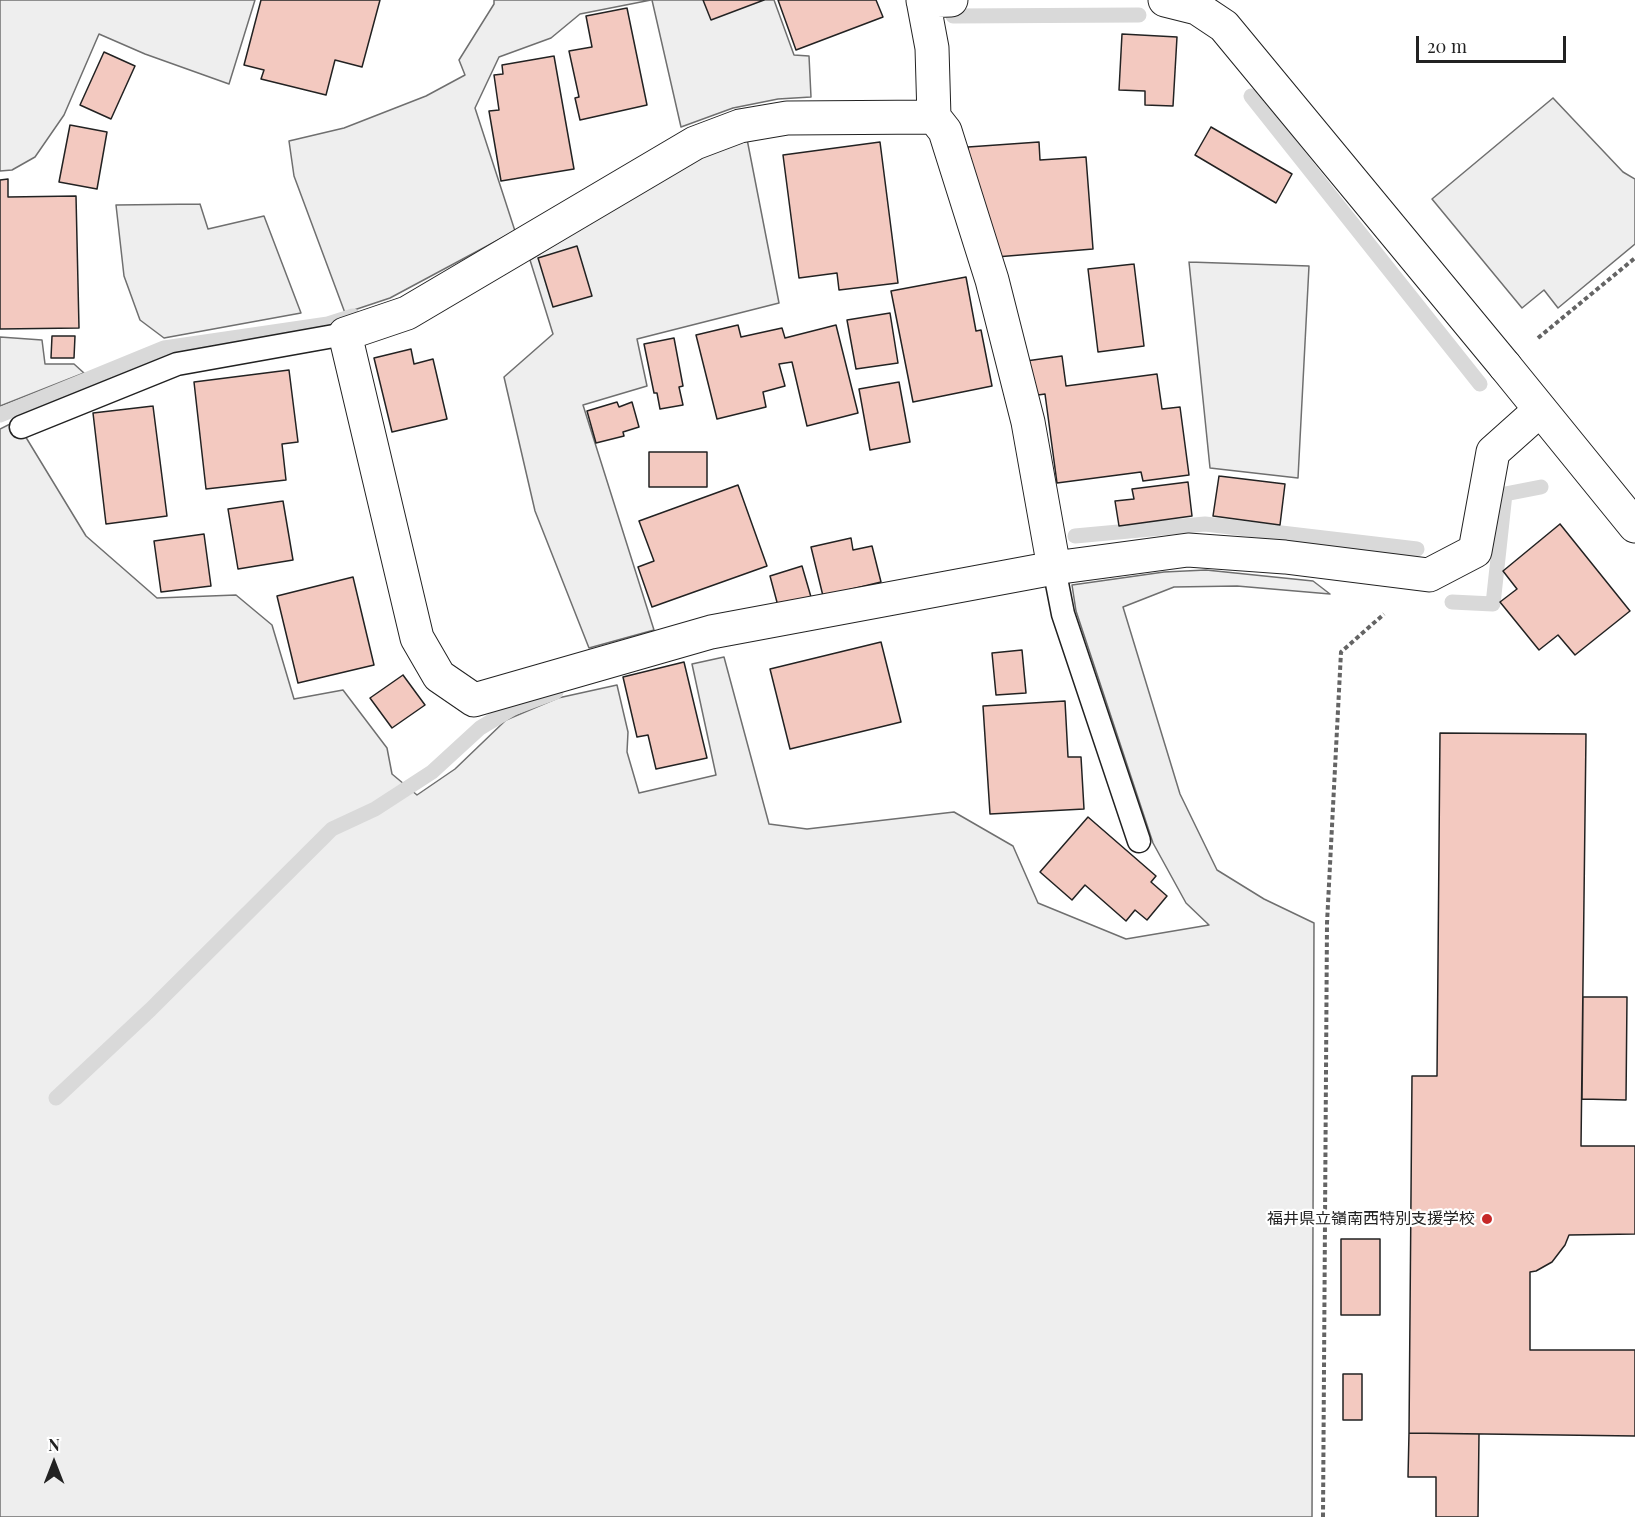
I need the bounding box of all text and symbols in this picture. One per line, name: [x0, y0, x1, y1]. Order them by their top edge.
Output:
scale bar: [1419, 24, 1569, 62]
text: 20 m: [1427, 34, 1467, 58]
place label: 福井県立嶺南西特別支援学校: [1267, 1209, 1475, 1229]
marker: 福井県立嶺南西特別支援学校: [1480, 1212, 1494, 1226]
north arrow: [24, 1433, 84, 1493]
text: N: [48, 1434, 60, 1455]

